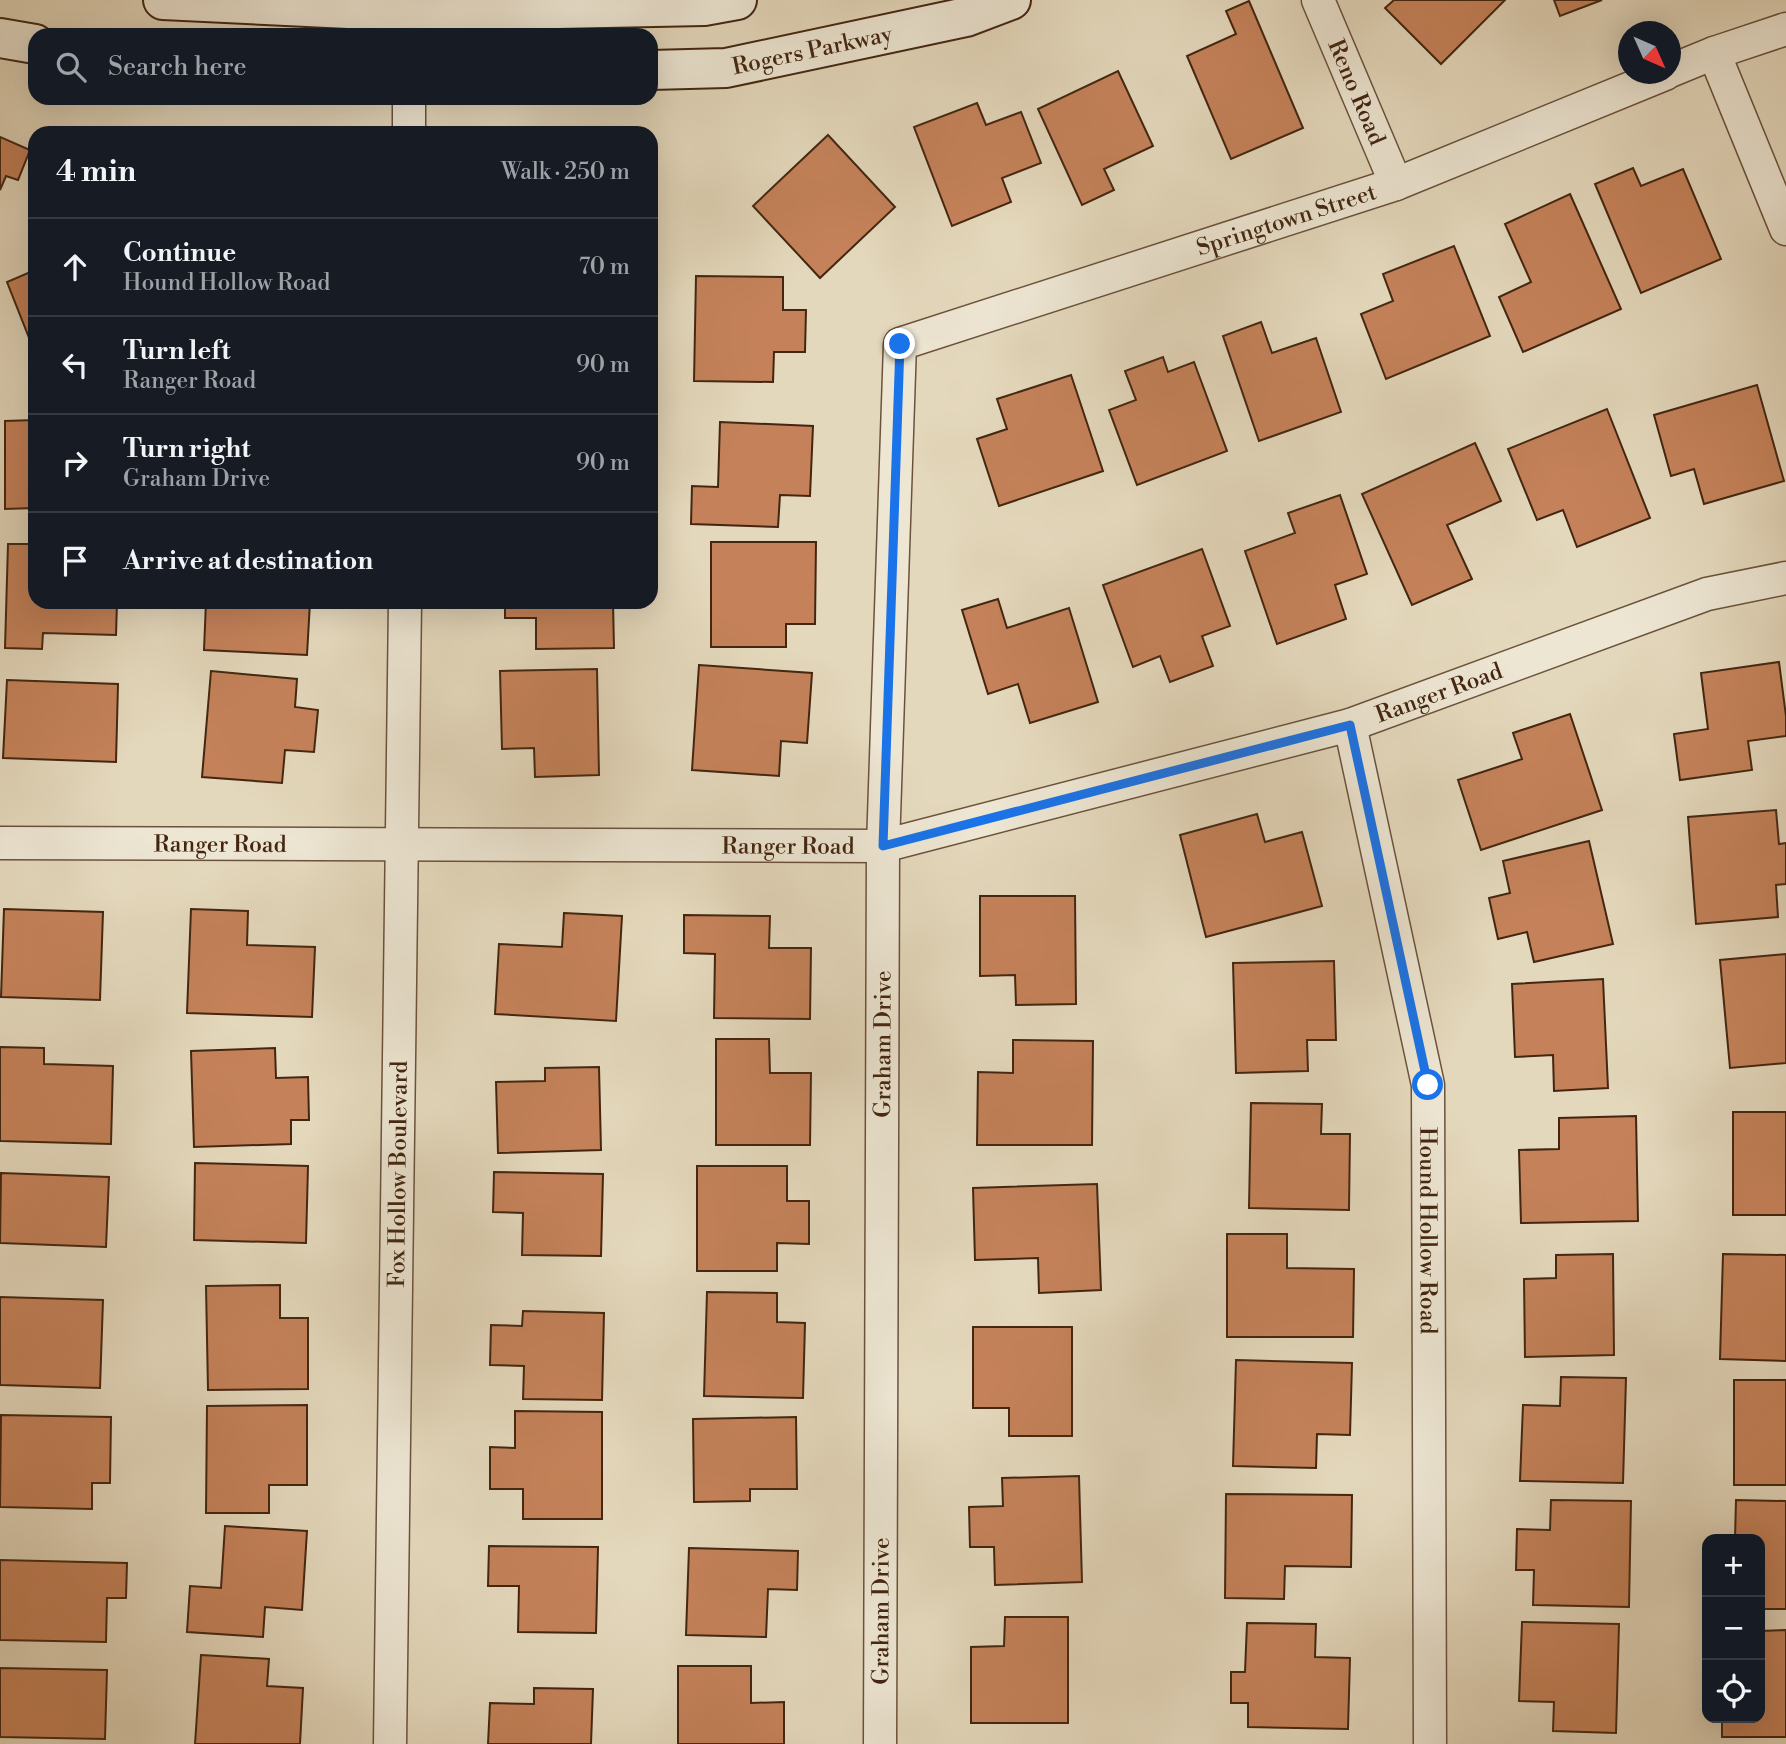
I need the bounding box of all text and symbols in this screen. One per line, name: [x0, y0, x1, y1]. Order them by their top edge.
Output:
street label: Rogers Parkway: [730, 20, 896, 81]
north arrow: [1618, 21, 1681, 84]
search box: [28, 28, 658, 105]
street label: Reno Road: [1321, 35, 1391, 150]
icon: search: [52, 48, 90, 86]
text: Search here: [108, 51, 247, 83]
text: 4 min: [56, 153, 136, 191]
text: Walk · 250 m: [501, 158, 630, 186]
street label: Springtown Street: [1193, 178, 1380, 262]
text: Continue: [123, 237, 236, 269]
icon: ahead: [56, 248, 94, 286]
text: 70 m: [579, 253, 630, 281]
text: Hound Hollow Road: [123, 269, 330, 297]
route end: [884, 328, 915, 359]
text: Turn left: [123, 335, 231, 367]
icon: left: [56, 346, 94, 384]
text: 90 m: [576, 351, 630, 379]
text: Ranger Road: [123, 367, 256, 395]
text: Turn right: [123, 433, 251, 465]
icon: right: [56, 444, 94, 482]
text: 90 m: [576, 449, 630, 477]
text: Graham Drive: [123, 465, 270, 493]
icon: arrive: [56, 542, 94, 580]
text: Arrive at destination: [123, 545, 373, 577]
street label: Ranger Road: [1372, 657, 1506, 729]
street label: Ranger Road: [153, 831, 287, 859]
street label: Ranger Road: [721, 832, 855, 861]
street label: Graham Drive: [869, 970, 898, 1118]
street label: Fox Hollow Boulevard: [383, 1060, 414, 1288]
route start: [1412, 1069, 1443, 1100]
street label: Hound Hollow Road: [1413, 1127, 1442, 1334]
map controls: [1702, 1534, 1765, 1723]
button: +: [1702, 1534, 1765, 1597]
street label: Graham Drive: [867, 1537, 896, 1685]
button: −: [1702, 1597, 1765, 1660]
button: locate: [1702, 1660, 1765, 1723]

